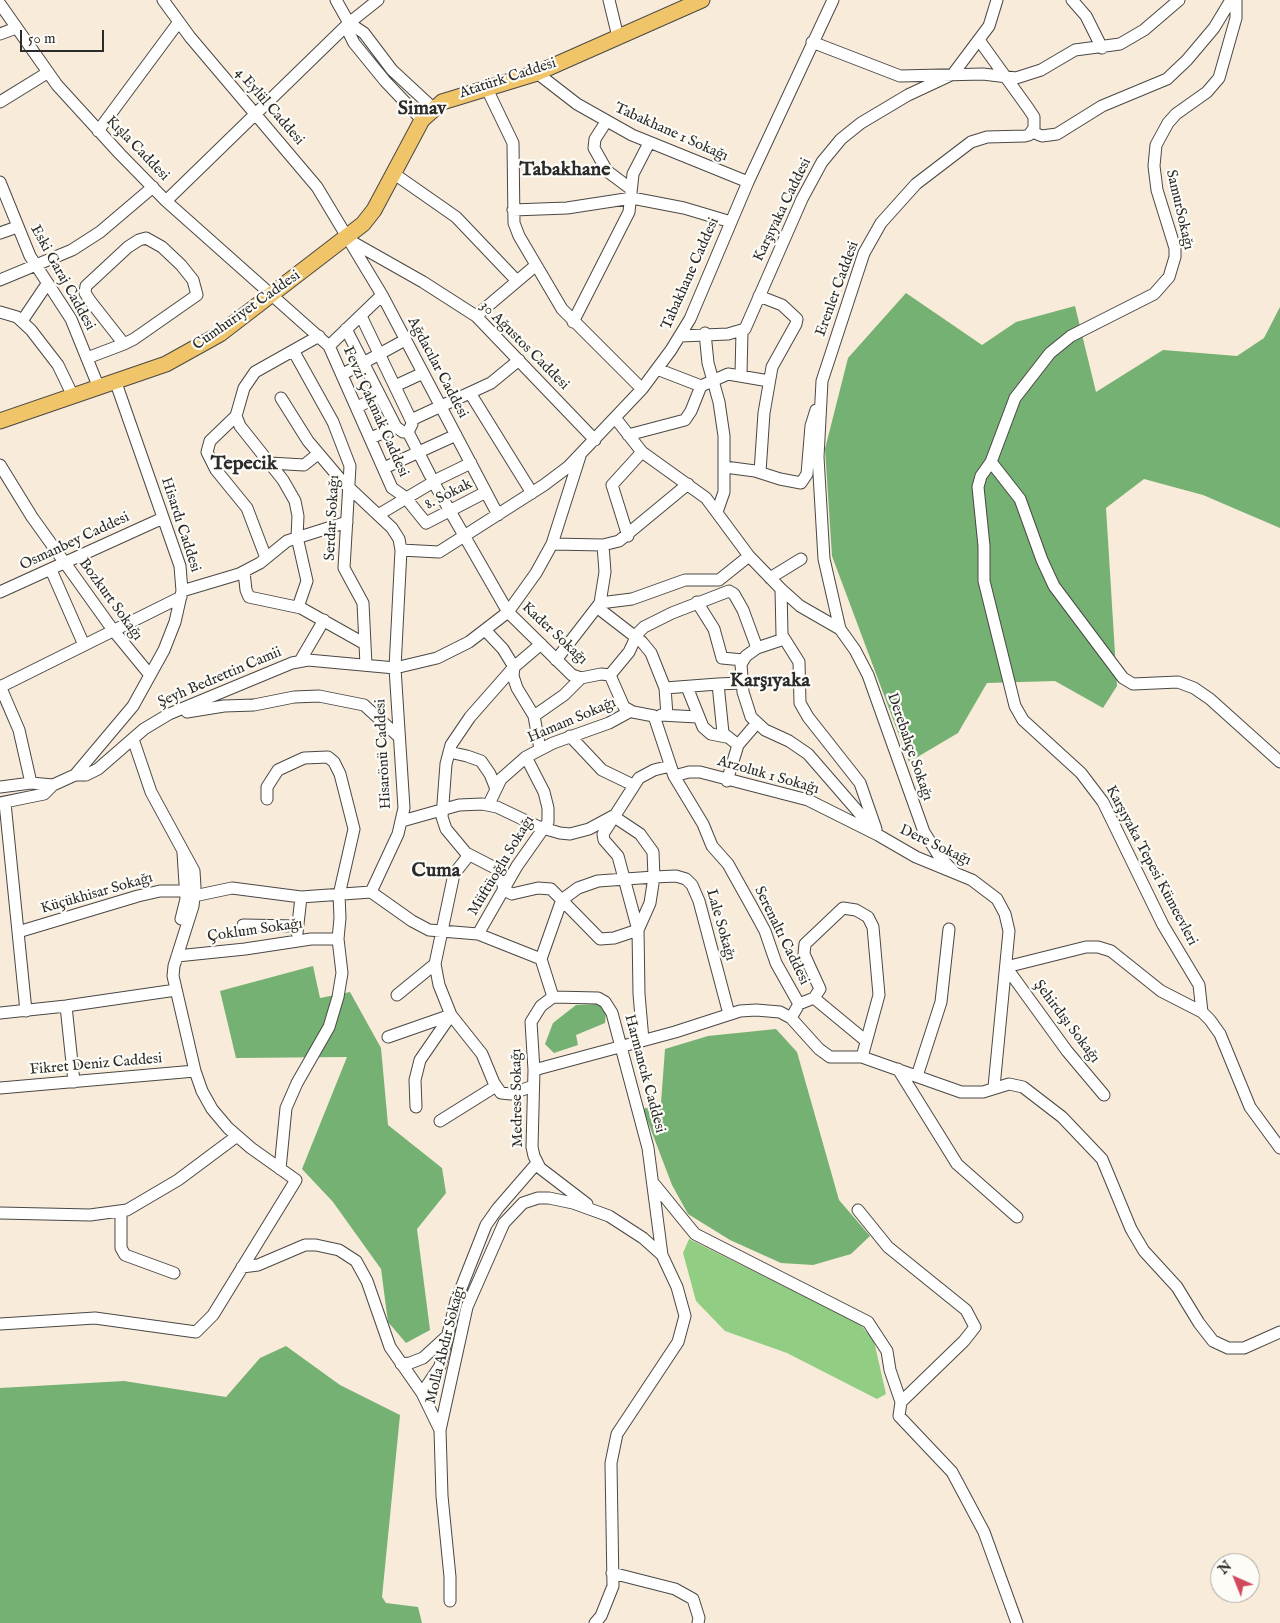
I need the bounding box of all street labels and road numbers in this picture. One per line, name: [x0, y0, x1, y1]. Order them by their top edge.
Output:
street label: Atatürk Caddesi: [457, 55, 559, 103]
street label: 4 Eylül Caddesi: [231, 65, 307, 149]
street label: Tabakhane 1 Sokağı: [611, 100, 731, 166]
street label: Kışla Caddesi: [102, 113, 172, 185]
street label: Karşıyaka Caddesi: [750, 155, 816, 265]
street label: SamurSokağı: [1161, 168, 1197, 252]
street label: Tabakhane Caddesi: [658, 215, 724, 333]
street label: Eski Garaj Caddesi: [26, 222, 98, 334]
street label: Erenler Caddesi: [812, 239, 864, 339]
street label: Cumhuriyet Caddesi: [190, 267, 304, 355]
street label: 30 Ağustos Caddesi: [476, 298, 572, 394]
street label: Ağdacılar Caddesi: [403, 314, 471, 422]
street label: Fevzi Çakmak Caddesi: [338, 344, 412, 480]
street label: Hisardı Caddesi: [156, 475, 204, 575]
street label: Serdar Sokağı: [322, 475, 344, 561]
street label: 8. Sokak: [422, 475, 476, 515]
street label: Osmanbey Caddesi: [17, 509, 133, 575]
street label: Bozkurt Sokağı: [74, 555, 146, 645]
street label: Kader Sokağı: [517, 599, 591, 669]
street label: Şeyh Bedrettin Camii: [155, 644, 285, 712]
street label: Derebahçe Sokağı: [882, 691, 936, 803]
street label: Hamam Sokağı: [525, 694, 619, 748]
street label: Hisarönü Caddesi: [372, 698, 396, 810]
street label: Arzoluk 1 Sokağı: [715, 753, 821, 799]
street label: Karşıyaka Tepesi Kümeevleri: [1101, 783, 1201, 949]
street label: Müftüoğlu Sokağı: [465, 813, 539, 919]
street label: Dere Sokağı: [896, 822, 974, 870]
street label: Küçükhisar Sokağı: [39, 869, 155, 919]
street label: Serenaltı Caddesi: [749, 884, 813, 988]
street label: Lale Sokağı: [701, 887, 739, 963]
street label: Çoklum Sokağı: [206, 915, 304, 947]
street label: Şehirdışı Sokağı: [1029, 977, 1103, 1067]
street label: Harmancık Caddesi: [620, 1013, 668, 1135]
street label: Medrese Sokağı: [508, 1048, 528, 1148]
street label: Fikret Deniz Caddesi: [29, 1050, 163, 1080]
street label: Molla Abdır Sokağı: [423, 1284, 469, 1406]

